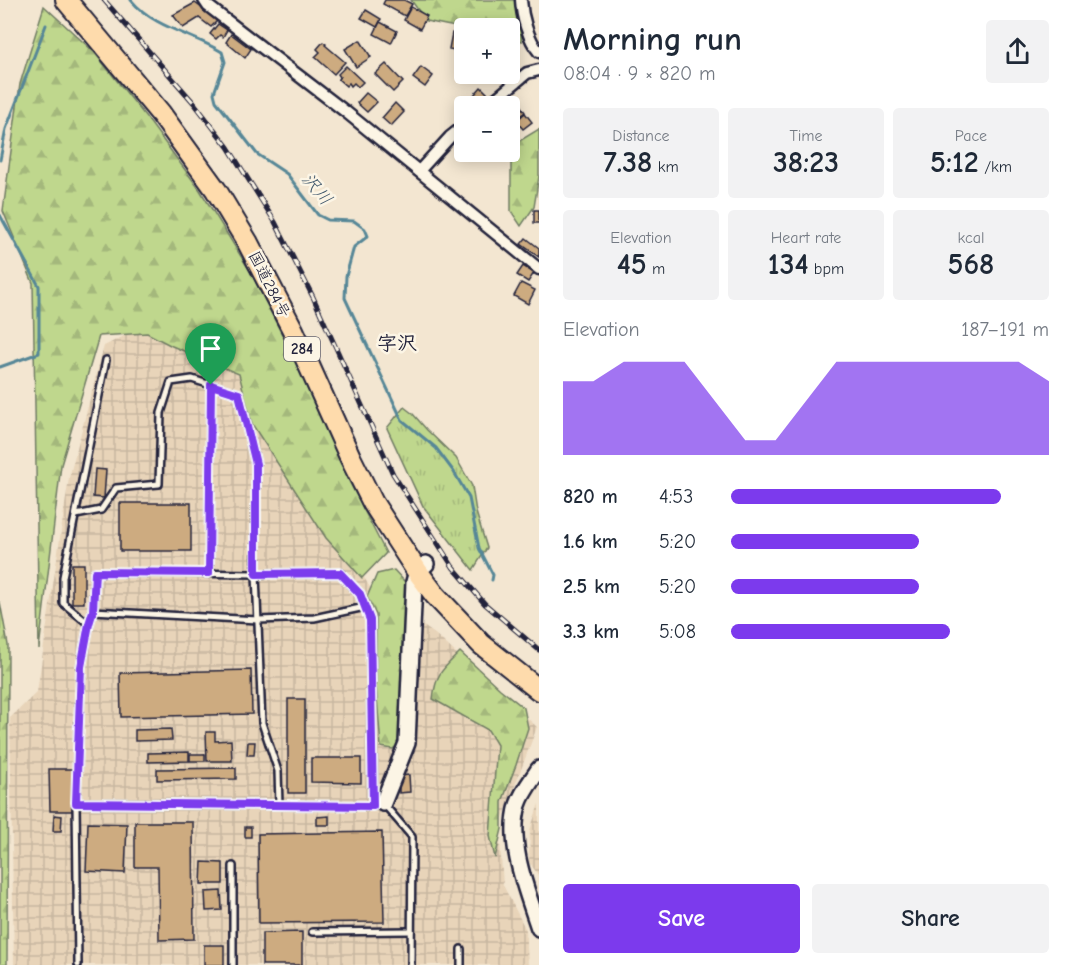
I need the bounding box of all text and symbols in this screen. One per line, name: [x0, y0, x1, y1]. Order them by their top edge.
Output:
map controls: [454, 18, 520, 162]
button: +: [454, 18, 520, 84]
text: Morning run: [563, 20, 742, 58]
button: share: [986, 20, 1049, 83]
text: 08:04 · 9 × 820 m: [563, 62, 716, 85]
button: −: [454, 96, 520, 162]
text: Distance: [612, 127, 670, 145]
text: Time: [789, 127, 823, 145]
text: Pace: [955, 127, 987, 145]
text: 7.38: [603, 145, 652, 180]
text: 38:23: [773, 145, 839, 180]
text: 5:12: [930, 145, 979, 180]
text: km: [652, 158, 679, 176]
text: /km: [979, 158, 1012, 176]
water label: 沢川: [297, 169, 336, 210]
text: Elevation: [610, 229, 672, 247]
text: Heart rate: [771, 229, 841, 247]
text: kcal: [958, 229, 984, 247]
text: 45: [617, 247, 647, 282]
text: 134: [768, 247, 809, 282]
text: 568: [948, 247, 994, 282]
street label: 国道284号: [245, 248, 294, 321]
text: m: [647, 260, 665, 278]
text: bpm: [809, 260, 844, 278]
text: Elevation: [563, 318, 640, 341]
text: 187–191 m: [961, 318, 1049, 341]
pin: [185, 323, 236, 385]
icon: arrive: [194, 332, 227, 365]
district label: 字沢: [377, 332, 417, 355]
road number: 284: [284, 337, 320, 361]
text: 820 m: [563, 485, 618, 508]
text: 4:53: [659, 485, 693, 508]
text: 1.6 km: [563, 530, 618, 553]
text: 5:20: [659, 530, 696, 553]
text: 2.5 km: [563, 575, 620, 598]
text: 5:20: [659, 575, 696, 598]
text: 3.3 km: [563, 620, 619, 643]
text: 5:08: [659, 620, 696, 643]
button: Save: [563, 884, 800, 953]
button: Share: [812, 884, 1049, 953]

